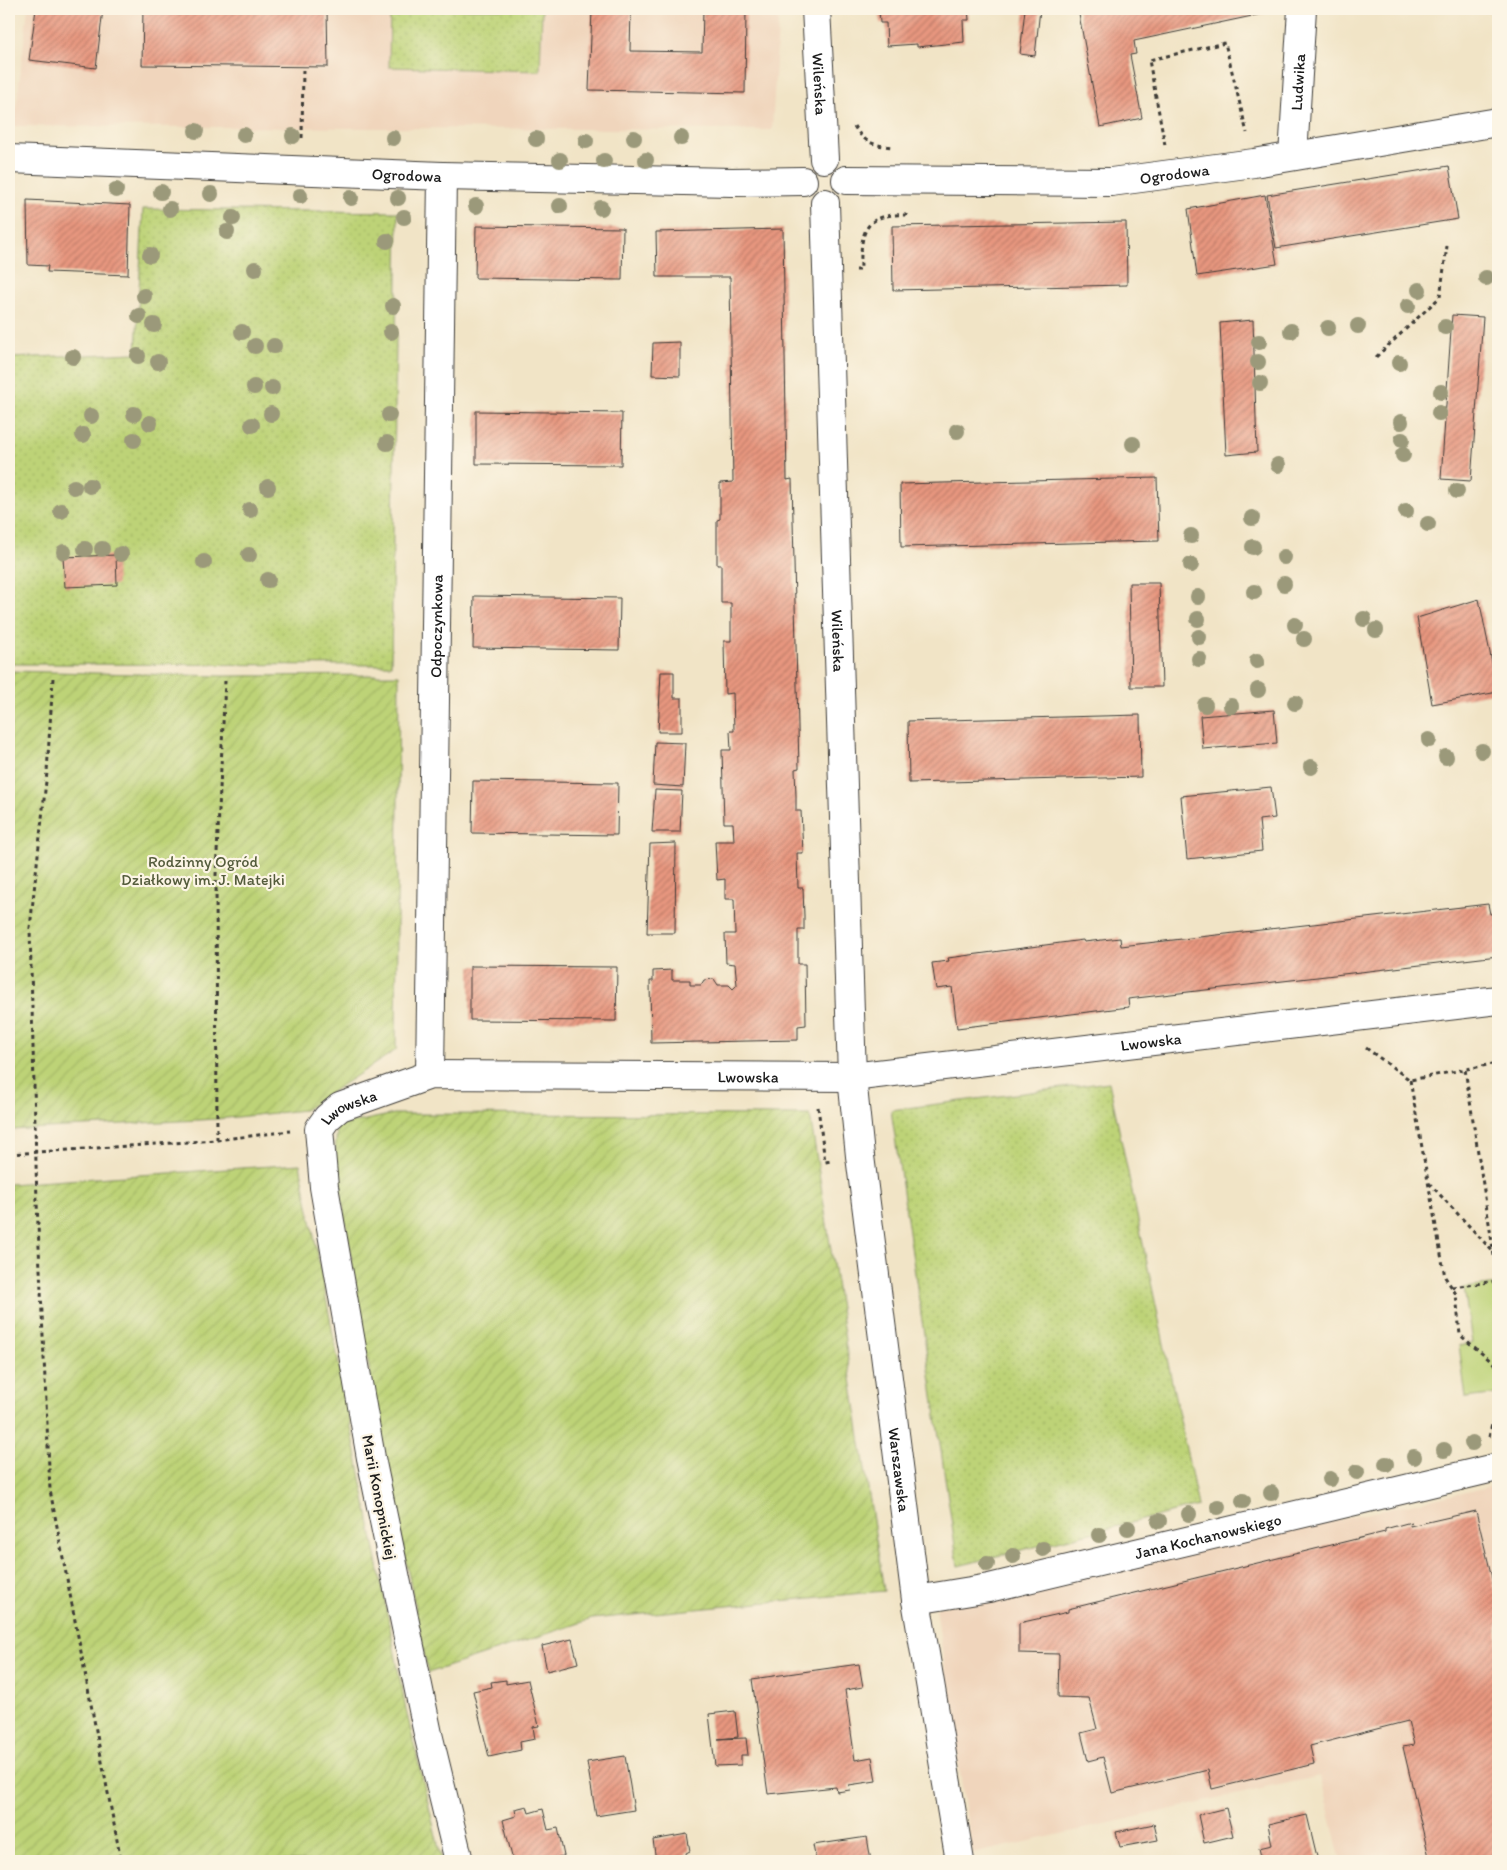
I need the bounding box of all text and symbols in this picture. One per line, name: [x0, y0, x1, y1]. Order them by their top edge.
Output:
street label: Wileńska: [808, 52, 831, 116]
street label: Ludwika: [1287, 52, 1309, 111]
street label: Ogrodowa: [1138, 160, 1211, 188]
street label: Ogrodowa: [371, 164, 443, 186]
street label: Odpoczynkowa: [426, 573, 447, 678]
street label: Wileńska: [828, 609, 849, 673]
park label: Rodzinny Ogród Działkowy im. J. Matejki: [121, 852, 285, 889]
street label: Lwowska: [1120, 1029, 1183, 1055]
street label: Lwowska: [717, 1067, 779, 1087]
street label: Lwowska: [316, 1086, 379, 1129]
street label: Warszawska: [884, 1426, 914, 1514]
street label: Marii Konopnickiej: [358, 1433, 401, 1561]
street label: Jana Kochanowskiego: [1133, 1510, 1283, 1563]

